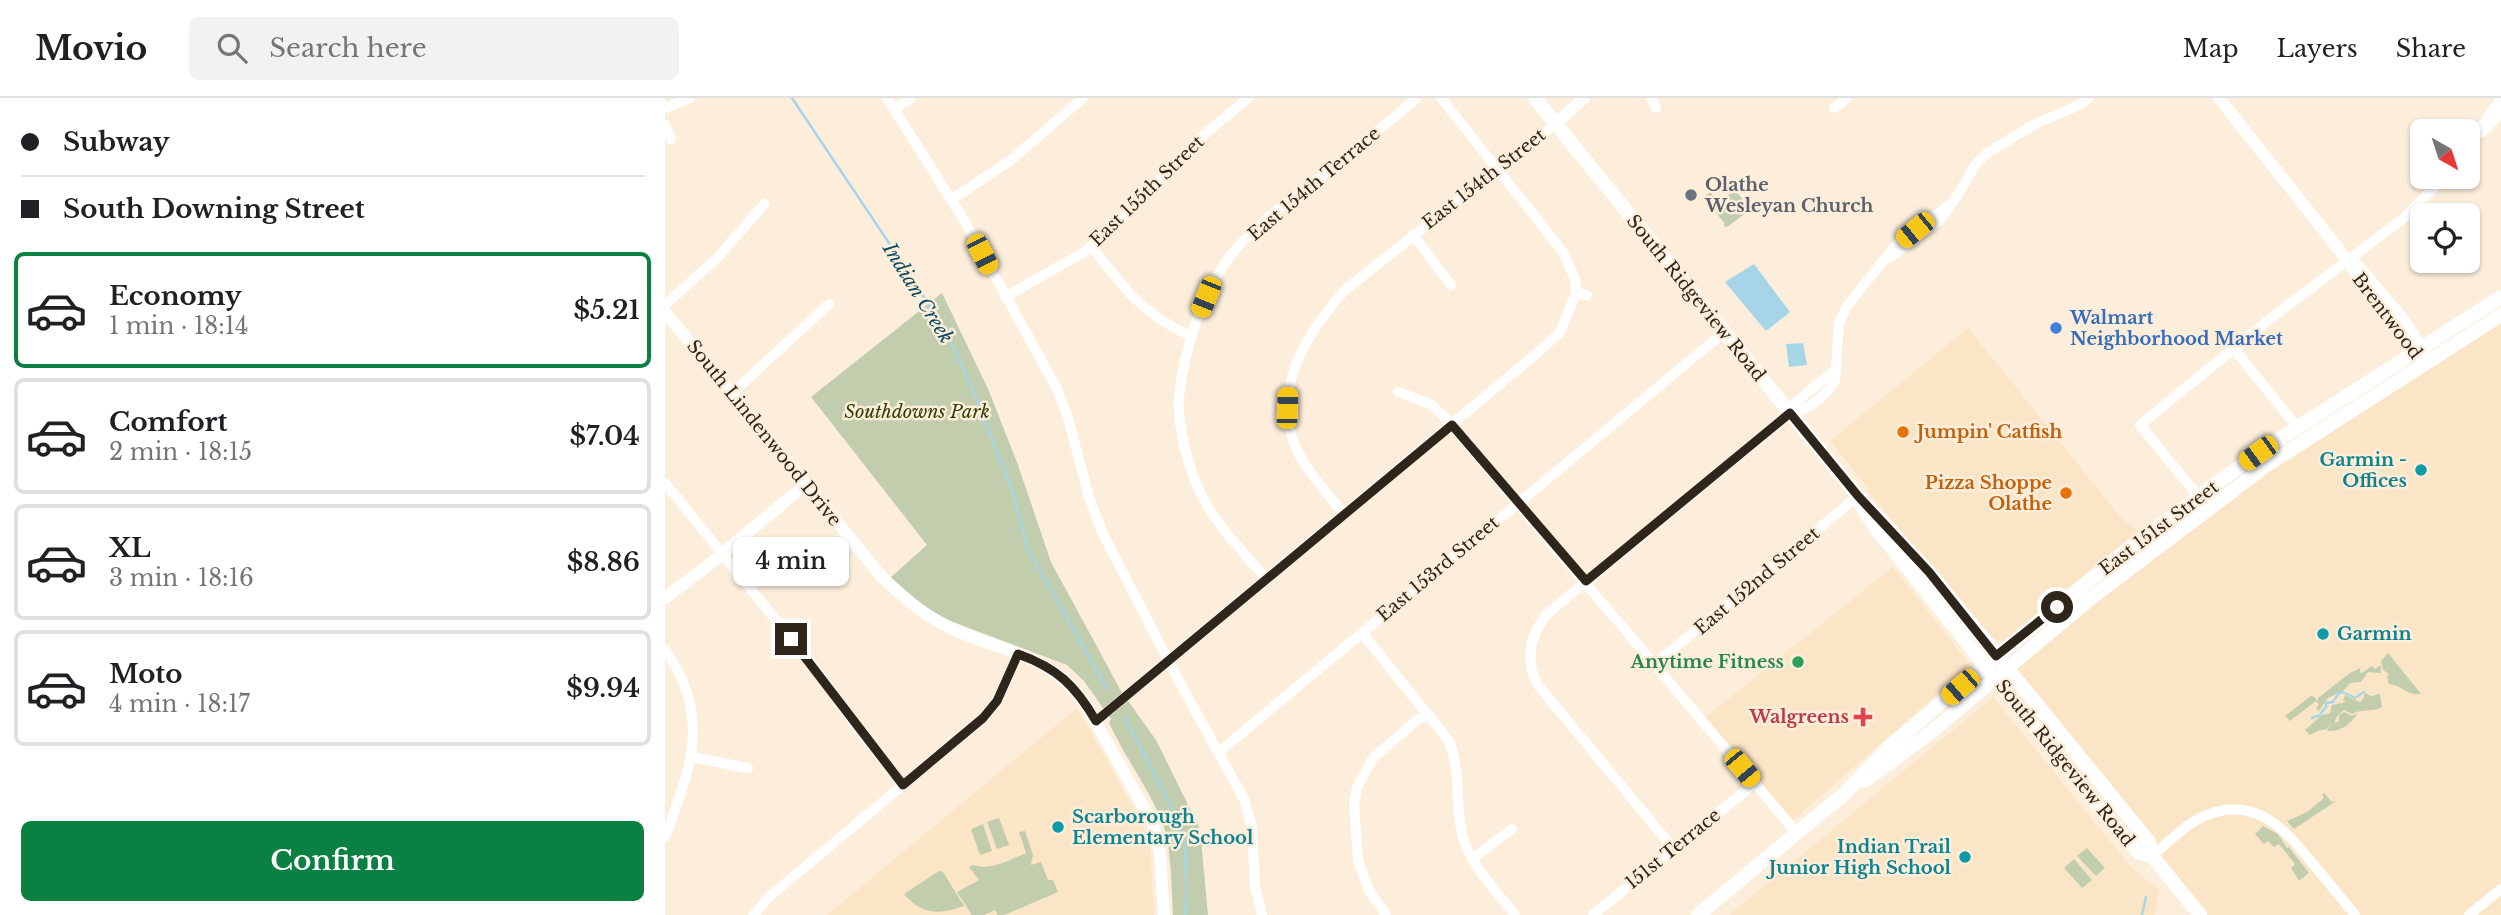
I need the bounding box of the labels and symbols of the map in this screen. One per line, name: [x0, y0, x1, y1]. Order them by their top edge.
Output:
north arrow: [2410, 119, 2480, 189]
street label: East 154th Terrace: [1243, 122, 1385, 246]
street label: East 154th Street: [1418, 124, 1550, 234]
street label: East 155th Street: [1085, 131, 1209, 251]
place label: Olathe Wesleyan Church: [1704, 174, 1873, 217]
marker: Olathe Wesleyan Church: [1683, 187, 1699, 203]
car: [1893, 209, 1938, 251]
street label: South Ridgeview Road: [1622, 210, 1770, 386]
car: [964, 231, 1001, 277]
water label: Indian Creek: [877, 238, 958, 347]
street label: Brentwood: [2347, 268, 2427, 364]
car: [1189, 274, 1224, 320]
place label: Walmart Neighborhood Market: [2069, 307, 2283, 350]
marker: Walmart Neighborhood Market: [2048, 320, 2064, 336]
street label: South Lindenwood Drive: [682, 335, 846, 531]
car: [1276, 387, 1299, 429]
park label: Southdowns Park: [844, 401, 990, 423]
place label: Jumpin' Catfish: [1913, 421, 2062, 443]
marker: Jumpin' Catfish: [1895, 424, 1911, 440]
car: [2235, 432, 2282, 474]
place label: Garmin - Offices: [2319, 449, 2407, 492]
marker: Garmin - Offices: [2413, 462, 2429, 478]
place label: Pizza Shoppe Olathe: [1925, 472, 2052, 515]
street label: East 151st Street: [2095, 476, 2223, 580]
marker: Pizza Shoppe Olathe: [2058, 485, 2074, 501]
street label: East 153rd Street: [1373, 511, 1504, 626]
street label: East 152nd Street: [1690, 522, 1824, 640]
callout: 4 min: [733, 538, 849, 587]
route start: [2041, 591, 2073, 623]
route end: [775, 623, 807, 655]
place label: Garmin: [2337, 623, 2412, 645]
marker: Garmin: [2315, 626, 2331, 642]
place label: Anytime Fitness: [1629, 651, 1784, 673]
marker: Anytime Fitness: [1790, 654, 1806, 670]
car: [1938, 665, 1983, 709]
street label: South Ridgeview Road: [1991, 675, 2139, 851]
place label: Walgreens: [1748, 706, 1849, 728]
marker: Walgreens: [1855, 709, 1871, 725]
car: [1721, 745, 1764, 791]
street label: 151st Terrace: [1621, 804, 1725, 894]
place label: Scarborough Elementary School: [1072, 806, 1254, 849]
marker: Scarborough Elementary School: [1050, 819, 1066, 835]
place label: Indian Trail Junior High School: [1765, 836, 1952, 879]
marker: Indian Trail Junior High School: [1957, 849, 1973, 865]

